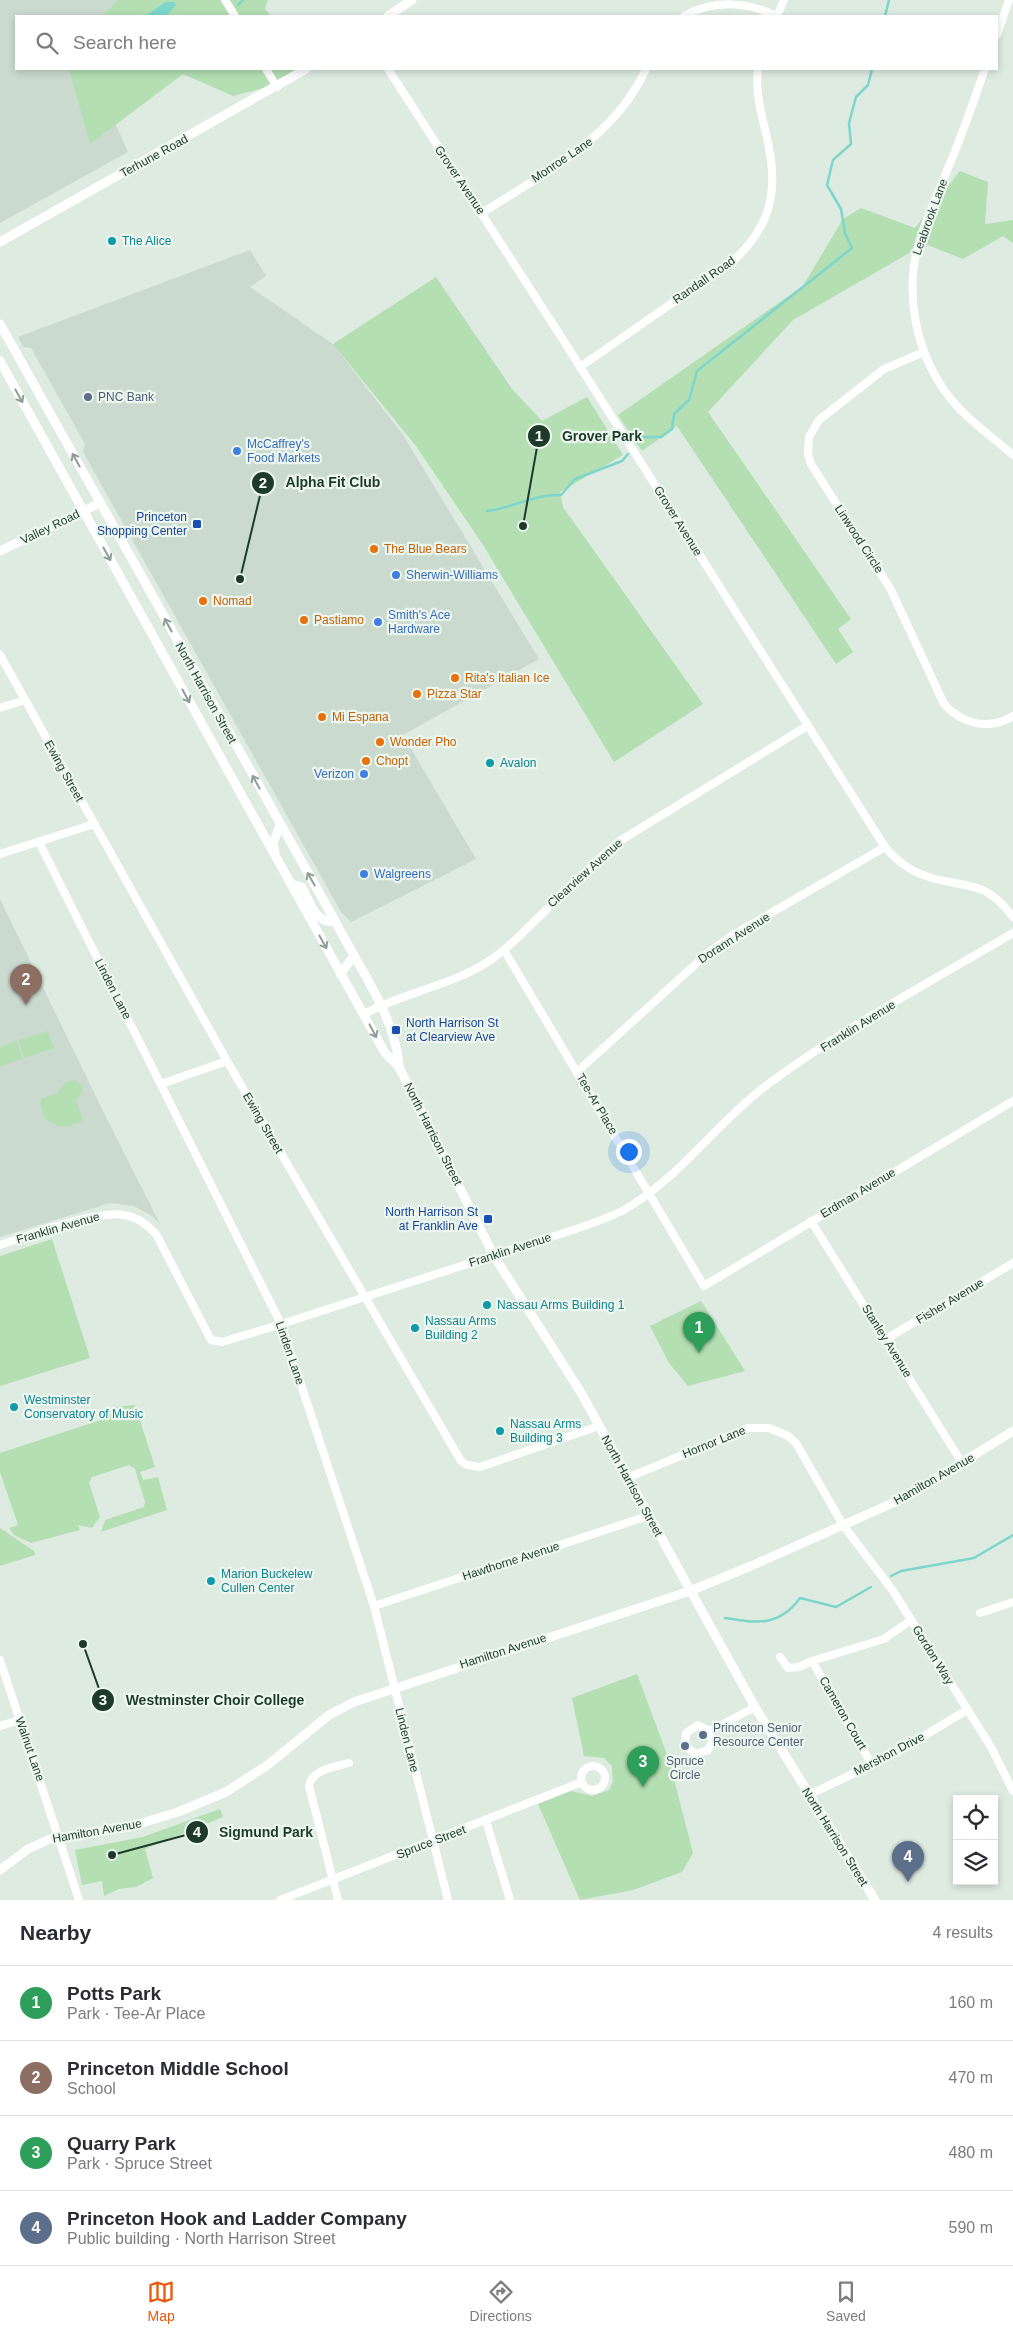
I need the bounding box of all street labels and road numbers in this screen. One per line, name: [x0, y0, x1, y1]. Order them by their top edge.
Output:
street label: Terhune Road: [118, 132, 190, 180]
street label: Monroe Lane: [529, 134, 595, 186]
street label: Grover Avenue: [432, 143, 488, 217]
street label: Leabrook Lane: [910, 177, 950, 257]
street label: Randall Road: [670, 253, 738, 307]
street label: Grover Avenue: [651, 483, 705, 559]
street label: Linwood Circle: [832, 502, 886, 576]
street label: Valley Road: [18, 507, 82, 547]
street label: North Harrison Street: [172, 640, 240, 747]
street label: Ewing Street: [41, 738, 87, 805]
street label: Clearview Avenue: [545, 836, 626, 910]
street label: Dorann Avenue: [696, 909, 773, 966]
street label: Linden Lane: [92, 956, 134, 1022]
street label: Franklin Avenue: [818, 997, 898, 1055]
street label: Tee-Ar Place: [573, 1071, 621, 1137]
street label: North Harrison Street: [401, 1080, 465, 1188]
street label: Ewing Street: [240, 1090, 286, 1157]
street label: Erdman Avenue: [818, 1165, 898, 1221]
street label: Franklin Avenue: [15, 1209, 101, 1247]
street label: Franklin Avenue: [467, 1230, 553, 1270]
street label: Fisher Avenue: [914, 1275, 987, 1327]
street label: Stanley Avenue: [859, 1302, 915, 1380]
street label: Linden Lane: [273, 1319, 307, 1387]
street label: Hornor Lane: [680, 1423, 748, 1461]
street label: North Harrison Street: [598, 1433, 666, 1540]
street label: Hamilton Avenue: [891, 1450, 977, 1508]
street label: Hawthorne Avenue: [461, 1539, 562, 1583]
street label: Gordon Way: [909, 1623, 957, 1687]
street label: Hamilton Avenue: [458, 1630, 549, 1672]
street label: Cameron Court: [816, 1674, 870, 1753]
street label: Linden Lane: [392, 1706, 422, 1774]
street label: Walnut Lane: [12, 1715, 48, 1783]
street label: Mershon Drive: [851, 1729, 927, 1778]
street label: North Harrison Street: [799, 1785, 871, 1889]
street label: Hamilton Avenue: [51, 1816, 143, 1846]
street label: Spruce Street: [394, 1822, 468, 1862]

